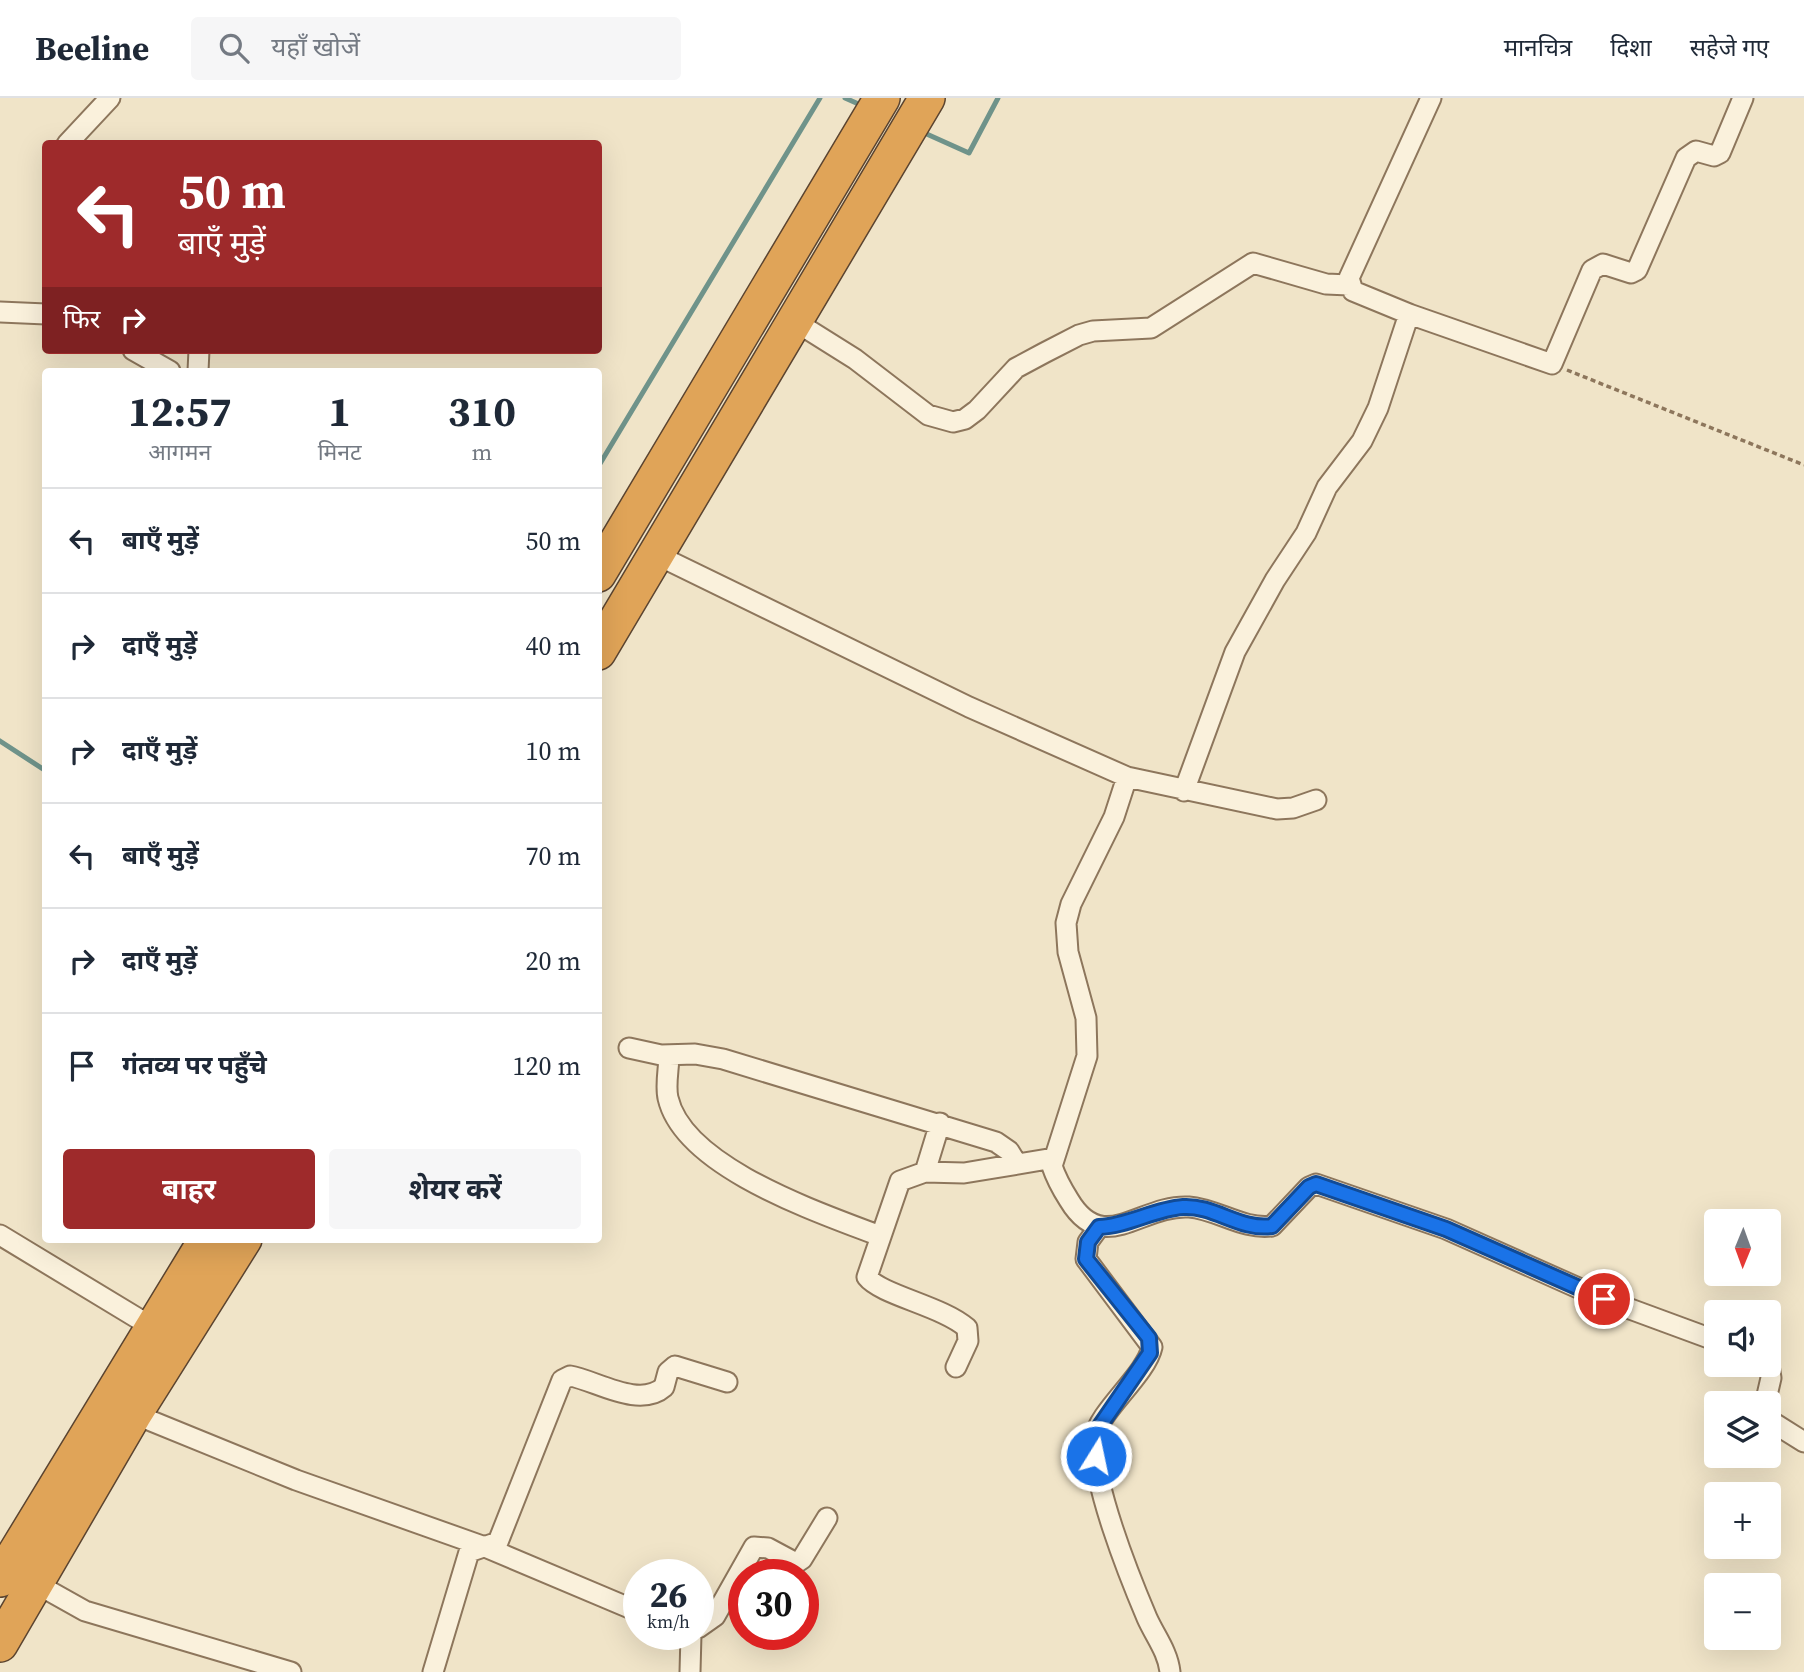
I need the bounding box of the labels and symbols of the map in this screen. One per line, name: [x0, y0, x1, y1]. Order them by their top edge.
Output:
north arrow: [1704, 1209, 1782, 1286]
pin: [1574, 1269, 1634, 1329]
position arrow: [1059, 1419, 1133, 1493]
speed limit sign: 30: [728, 1559, 819, 1650]

